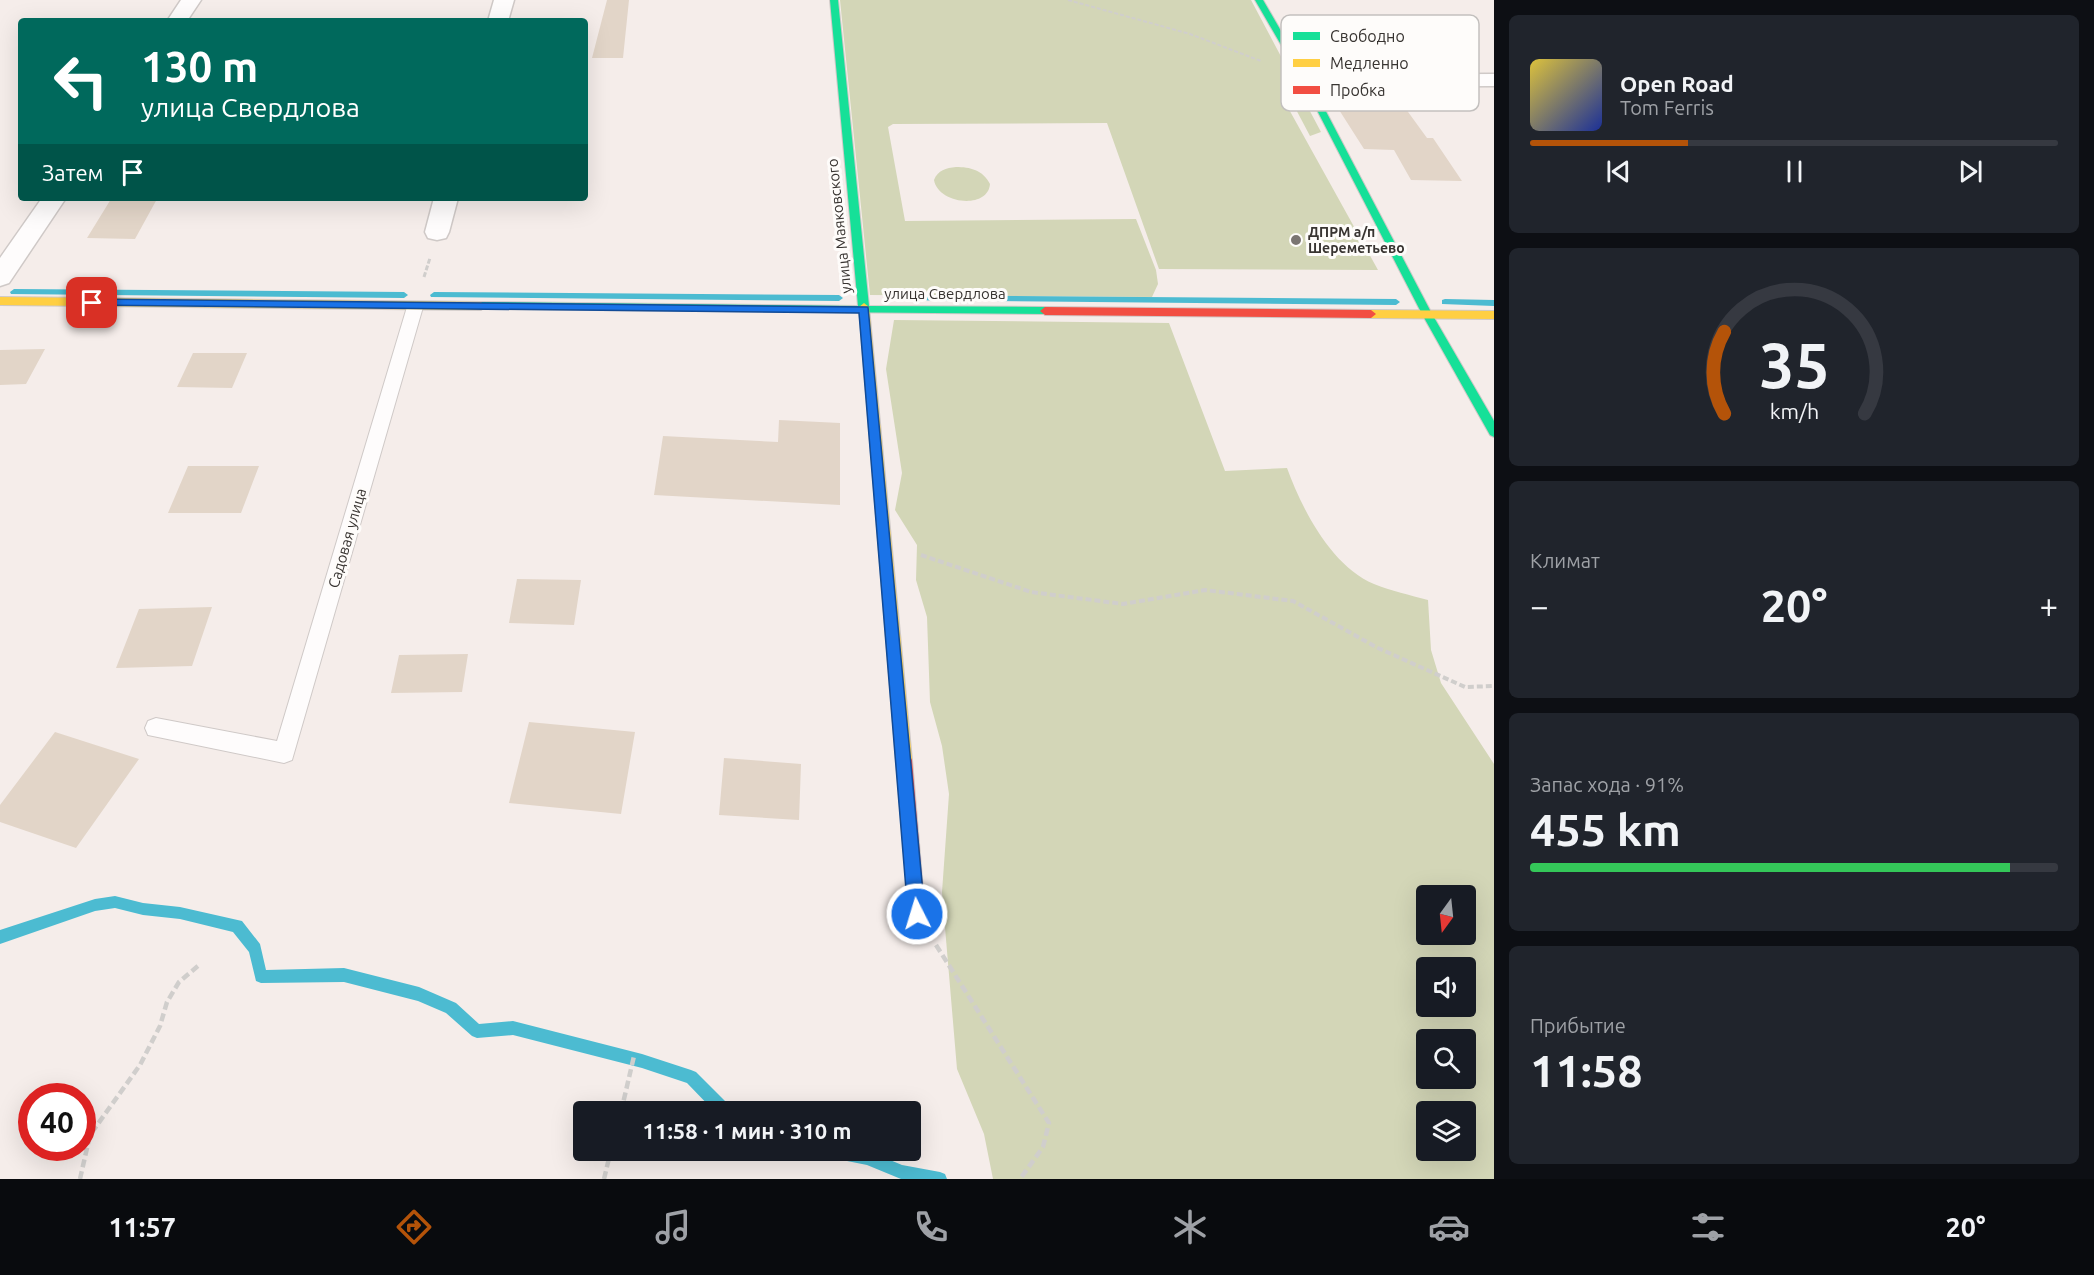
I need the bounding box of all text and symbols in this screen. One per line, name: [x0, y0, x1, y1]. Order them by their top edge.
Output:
legend: [1281, 15, 1479, 111]
text: Свободно: [1330, 27, 1405, 45]
icon: left: [42, 42, 120, 120]
text: 130 m: [141, 43, 258, 90]
text: Медленно: [1330, 54, 1409, 72]
text: Open Road: [1620, 71, 1734, 96]
text: Пробка: [1330, 81, 1386, 99]
text: улица Свердлова: [141, 92, 360, 122]
text: Tom Ferris: [1620, 96, 1714, 119]
icon: previous: [1602, 155, 1635, 188]
icon: pause: [1778, 155, 1811, 188]
icon: next: [1954, 155, 1987, 188]
icon: arrive: [116, 156, 149, 189]
street label: улица Маяковского: [823, 158, 855, 294]
text: Затем: [42, 160, 104, 185]
place label: ДПРМ а/п Шереметьево: [1308, 224, 1405, 256]
marker: ДПРМ а/п Шереметьево: [1289, 233, 1303, 247]
pin: [66, 277, 117, 328]
street label: улица Свердлова: [884, 285, 1006, 302]
icon: arrive: [75, 286, 108, 319]
text: 35: [1759, 330, 1829, 400]
text: km/h: [1769, 399, 1819, 423]
street label: Садовая улица: [325, 486, 369, 590]
text: Климат: [1530, 549, 1600, 572]
text: 20°: [1761, 580, 1827, 631]
text: −: [1530, 587, 1549, 624]
text: +: [2039, 587, 2058, 624]
text: Запас хода · 91%: [1530, 773, 1684, 796]
text: 455 km: [1530, 804, 1681, 855]
position arrow: [885, 882, 949, 946]
north arrow: [1416, 885, 1476, 945]
map controls: [1416, 885, 1476, 1161]
button: sound: [1416, 957, 1476, 1017]
text: Прибытие: [1530, 1014, 1626, 1037]
button: search: [1416, 1029, 1476, 1089]
text: 11:58: [1530, 1045, 1643, 1096]
speed limit sign: 40: [18, 1083, 96, 1161]
button: layers: [1416, 1101, 1476, 1161]
text: 11:58 · 1 мин · 310 m: [643, 1118, 851, 1143]
icon: directions: [393, 1206, 435, 1248]
icon: music: [652, 1206, 694, 1248]
icon: phone: [910, 1206, 952, 1248]
icon: climate: [1169, 1206, 1211, 1248]
icon: car: [1428, 1206, 1470, 1248]
icon: filters: [1687, 1206, 1729, 1248]
text: 11:57: [108, 1212, 176, 1242]
text: 20°: [1946, 1212, 1986, 1242]

